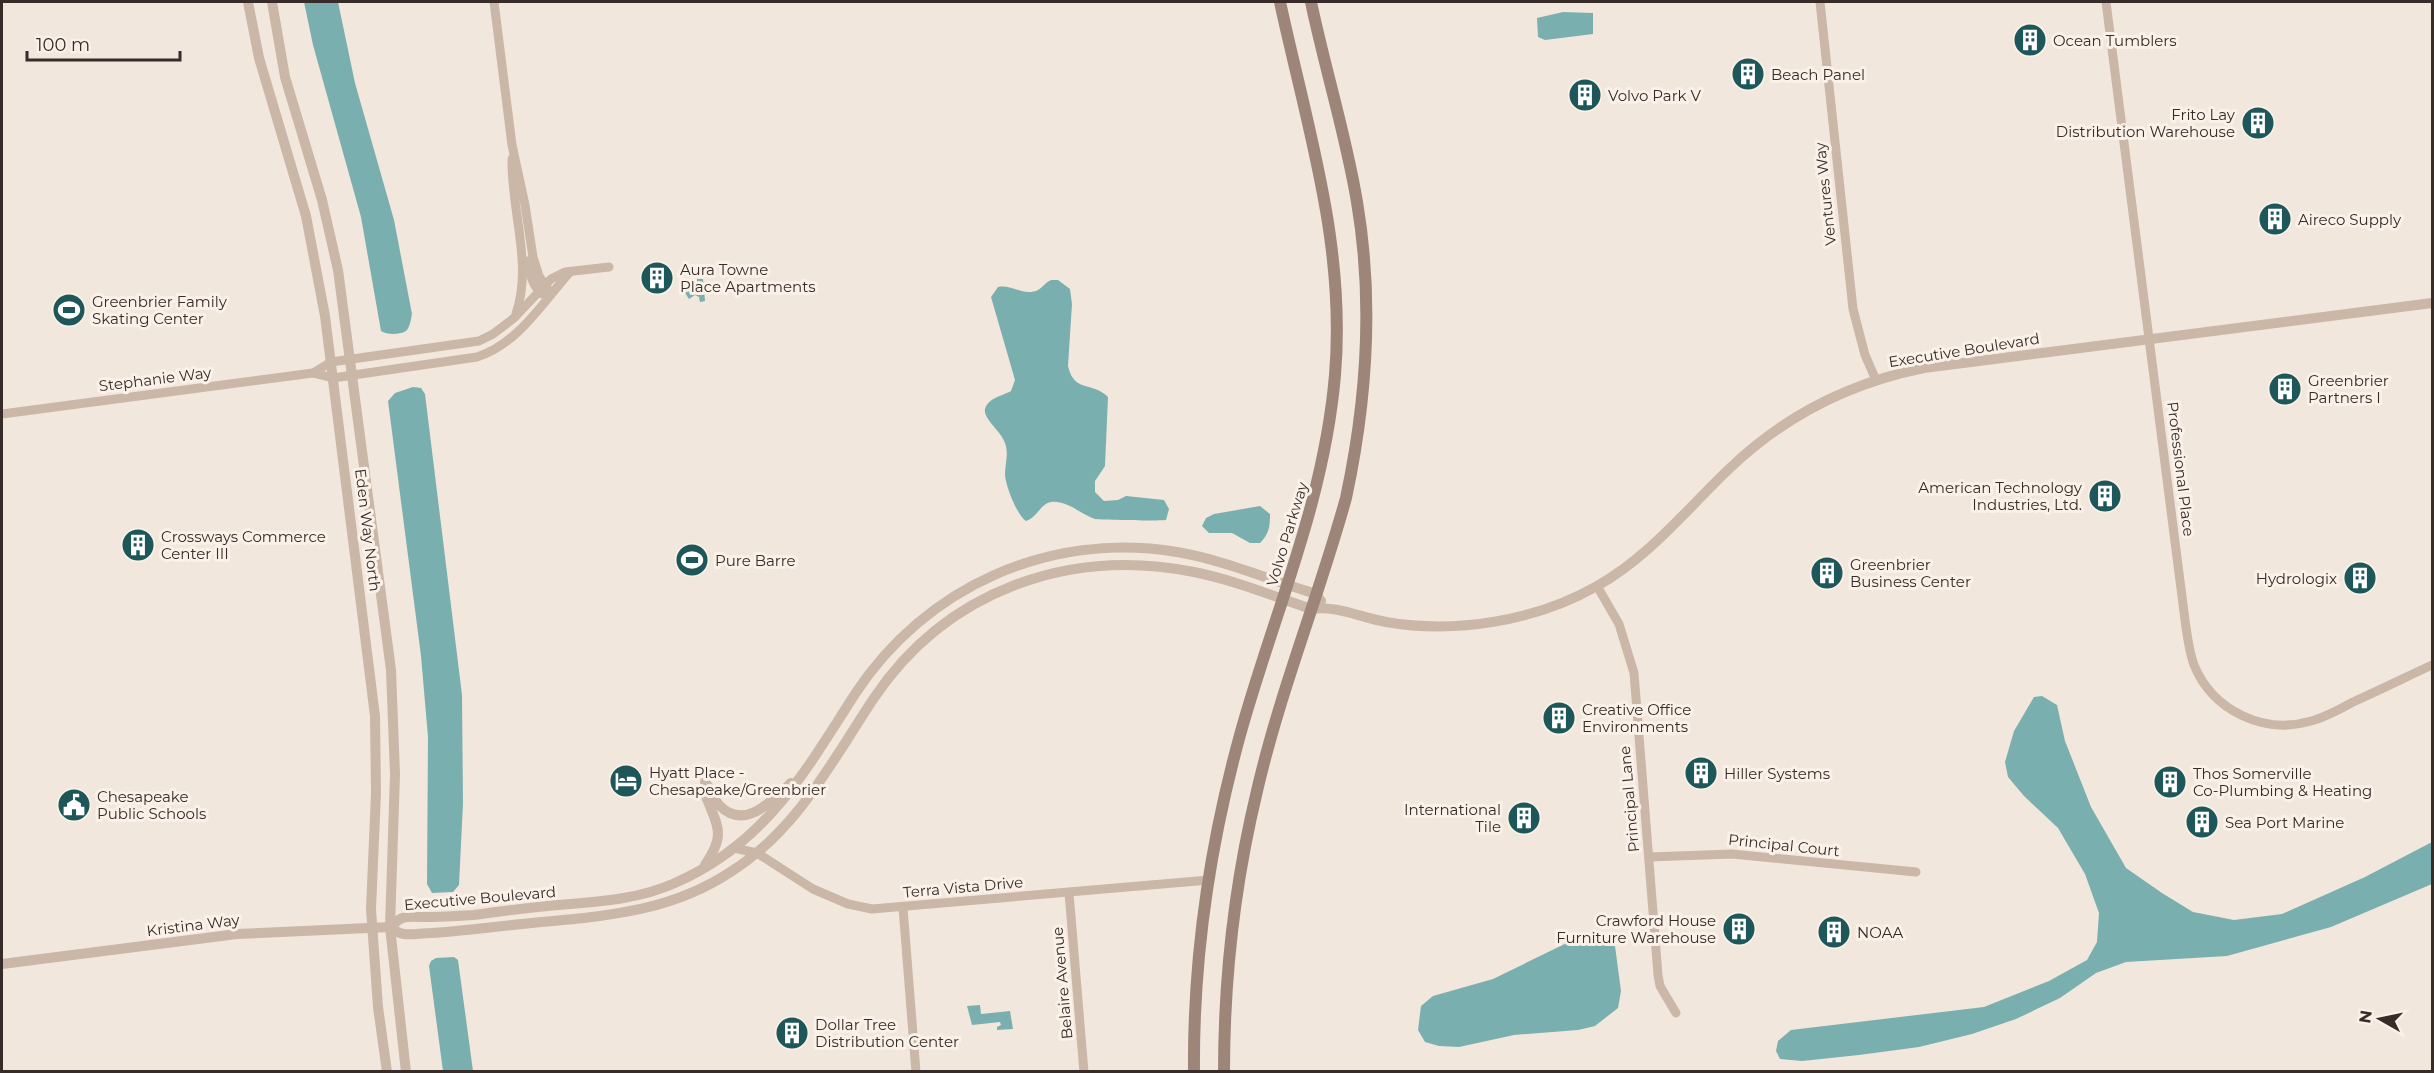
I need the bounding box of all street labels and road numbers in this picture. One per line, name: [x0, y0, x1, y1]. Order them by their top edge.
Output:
street label: Ventures Way: [1810, 141, 1840, 247]
street label: Executive Boulevard: [1887, 329, 2041, 371]
street label: Stephanie Way: [98, 363, 213, 395]
street label: Professional Place: [2163, 400, 2199, 538]
street label: Eden Way North: [351, 467, 385, 593]
street label: Volvo Parkway: [1262, 479, 1312, 588]
street label: Principal Lane: [1615, 745, 1643, 853]
street label: Principal Court: [1727, 830, 1841, 860]
street label: Terra Vista Drive: [902, 872, 1024, 902]
street label: Executive Boulevard: [403, 882, 557, 914]
street label: Kristina Way: [146, 910, 241, 940]
street label: Belaire Avenue: [1048, 926, 1076, 1040]

